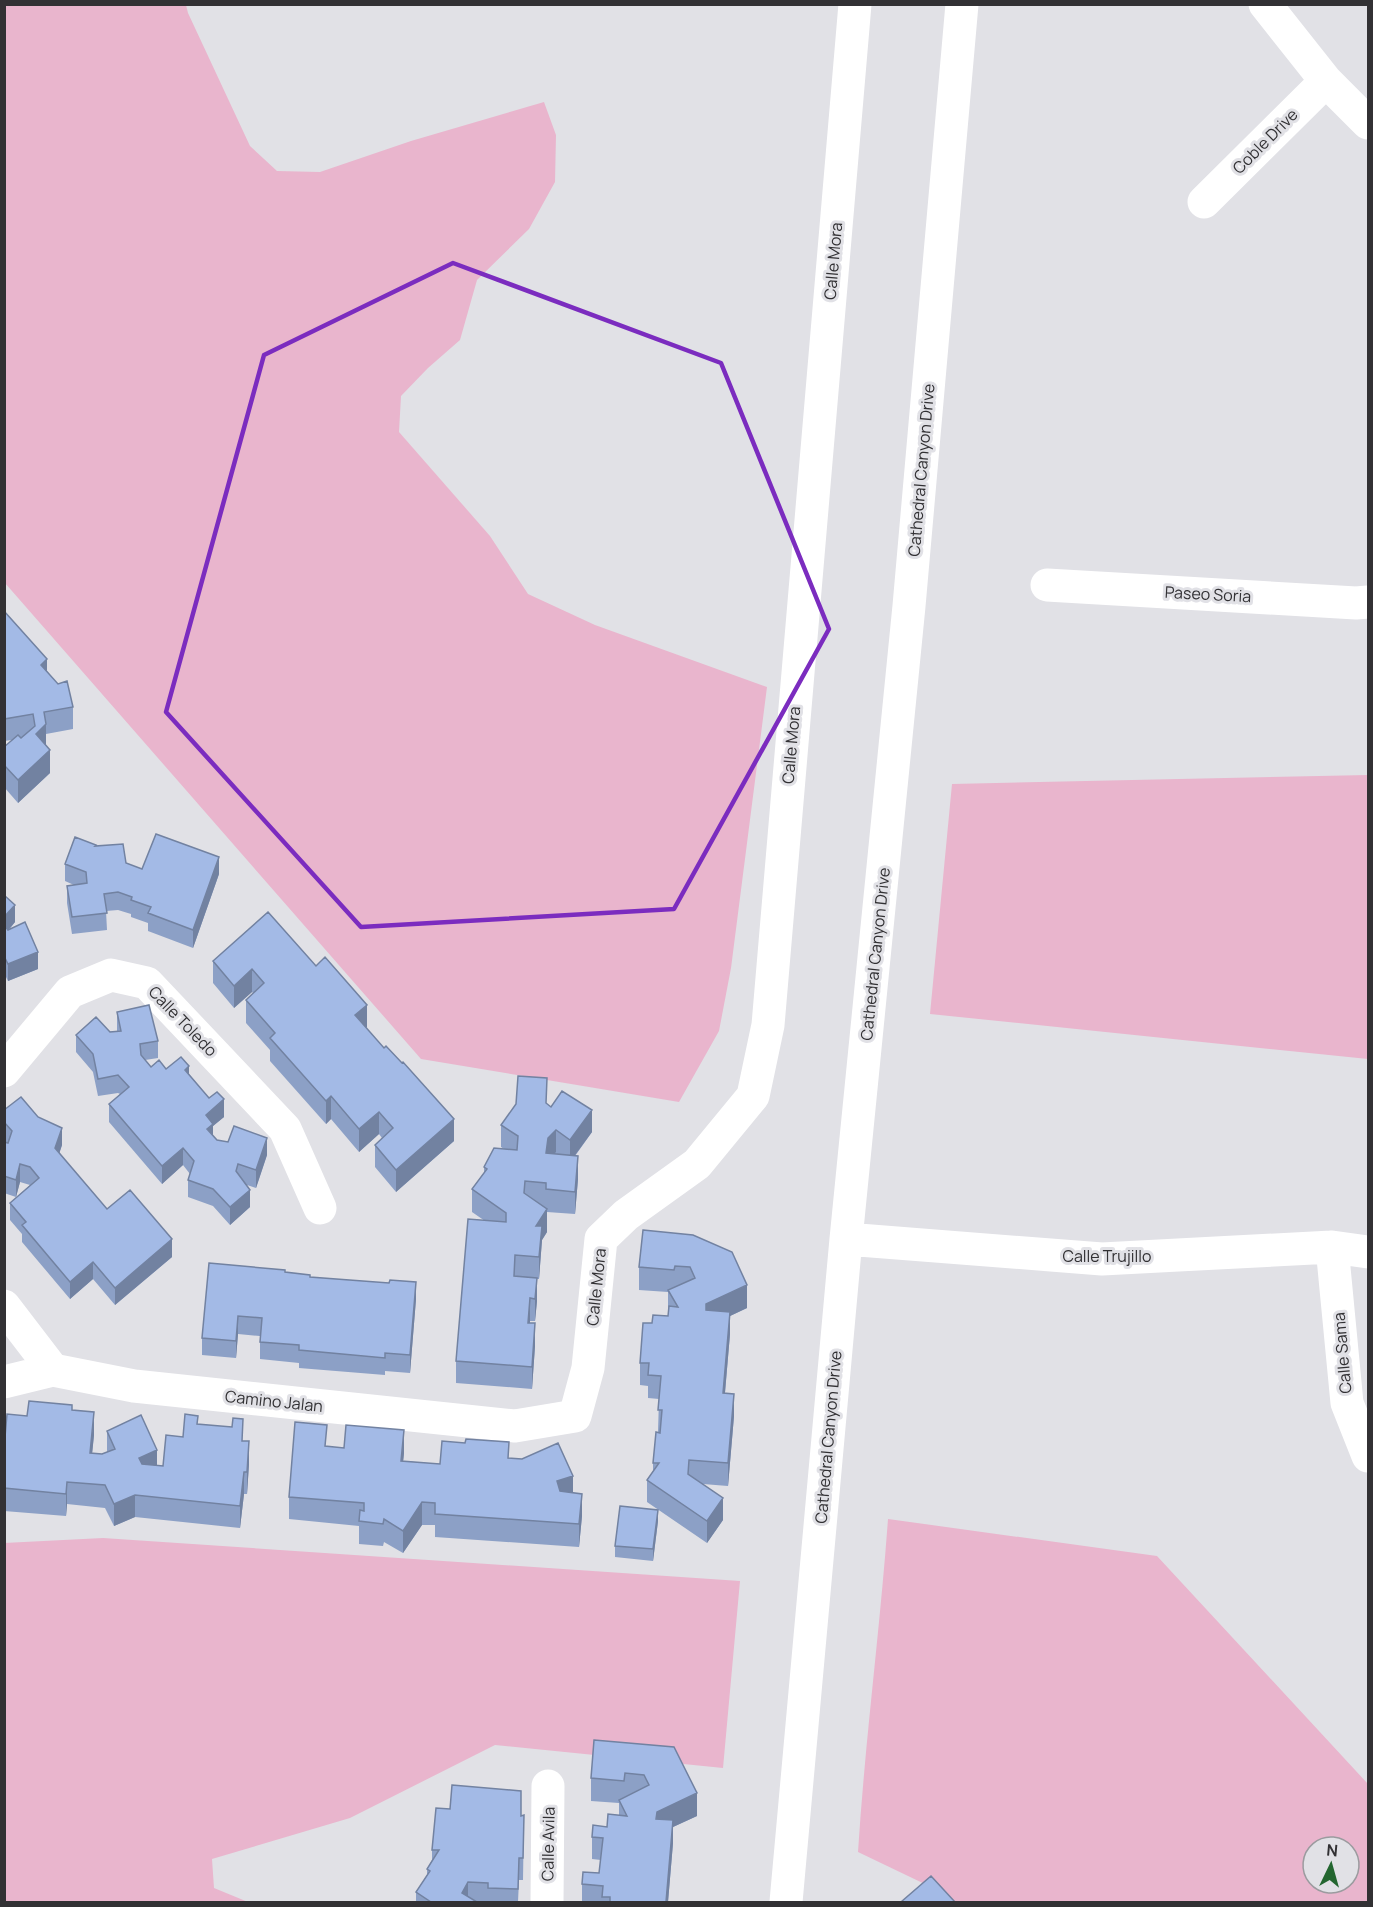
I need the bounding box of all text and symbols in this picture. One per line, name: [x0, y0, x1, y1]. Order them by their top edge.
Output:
street label: Coble Drive: [1227, 103, 1303, 179]
street label: Calle Mora: [819, 221, 847, 301]
street label: Cathedral Canyon Drive: [902, 383, 940, 557]
street label: Paseo Soria: [1164, 581, 1252, 607]
street label: Calle Mora: [777, 705, 805, 785]
street label: Cathedral Canyon Drive: [855, 867, 895, 1041]
street label: Calle Toledo: [144, 981, 222, 1061]
street label: Calle Trujillo: [1062, 1245, 1152, 1267]
street label: Calle Mora: [581, 1247, 611, 1327]
street label: Calle Sama: [1327, 1311, 1357, 1395]
street label: Cathedral Canyon Drive: [809, 1350, 847, 1524]
street label: Camino Jalan: [224, 1385, 324, 1417]
street label: Calle Avila: [536, 1807, 560, 1881]
north arrow: [1301, 1835, 1361, 1895]
text: N: [1326, 1839, 1339, 1862]

